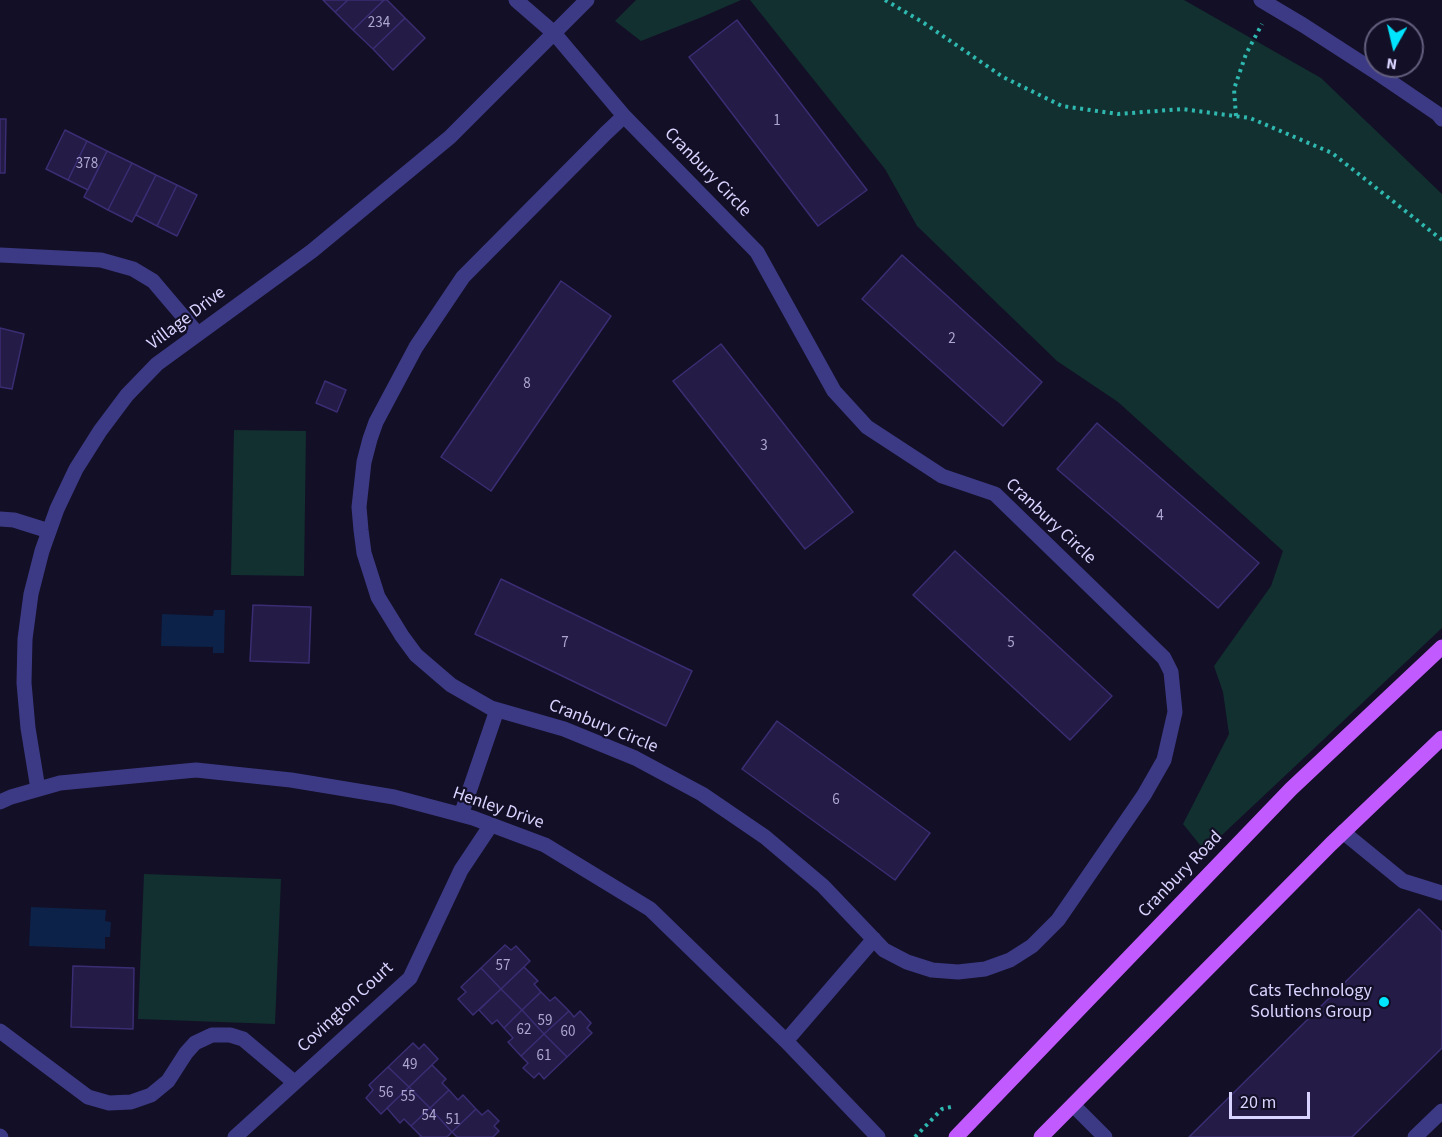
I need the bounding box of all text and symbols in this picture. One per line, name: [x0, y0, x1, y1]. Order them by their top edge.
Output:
house number: 234: [368, 15, 390, 33]
north arrow: [1364, 18, 1424, 78]
text: N: [1385, 52, 1399, 75]
house number: 1: [773, 113, 781, 131]
street label: Cranbury Circle: [659, 124, 755, 222]
house number: 378: [76, 156, 98, 174]
street label: Village Drive: [144, 283, 230, 355]
house number: 2: [948, 331, 956, 349]
house number: 8: [523, 376, 531, 394]
house number: 3: [760, 438, 768, 456]
street label: Cranbury Circle: [1000, 475, 1100, 569]
house number: 4: [1156, 508, 1164, 526]
house number: 7: [561, 635, 569, 653]
house number: 5: [1007, 635, 1015, 653]
street label: Cranbury Circle: [545, 695, 661, 759]
street label: Henley Drive: [450, 783, 546, 835]
house number: 6: [832, 792, 840, 810]
street label: Cranbury Road: [1134, 827, 1228, 923]
street label: Covington Court: [294, 958, 398, 1058]
house number: 57: [496, 958, 510, 976]
place label: Cats Technology Solutions Group: [1249, 981, 1372, 1024]
marker: Cats Technology Solutions Group: [1377, 995, 1391, 1009]
house number: 59: [538, 1013, 552, 1031]
house number: 62: [517, 1022, 531, 1040]
house number: 60: [561, 1024, 575, 1042]
house number: 61: [537, 1048, 551, 1066]
house number: 49: [403, 1057, 417, 1075]
scale bar: [1232, 1080, 1313, 1118]
house number: 56: [379, 1085, 393, 1103]
house number: 55: [401, 1089, 415, 1107]
text: 20 m: [1240, 1090, 1276, 1115]
house number: 54: [422, 1108, 436, 1126]
house number: 51: [446, 1112, 460, 1130]

